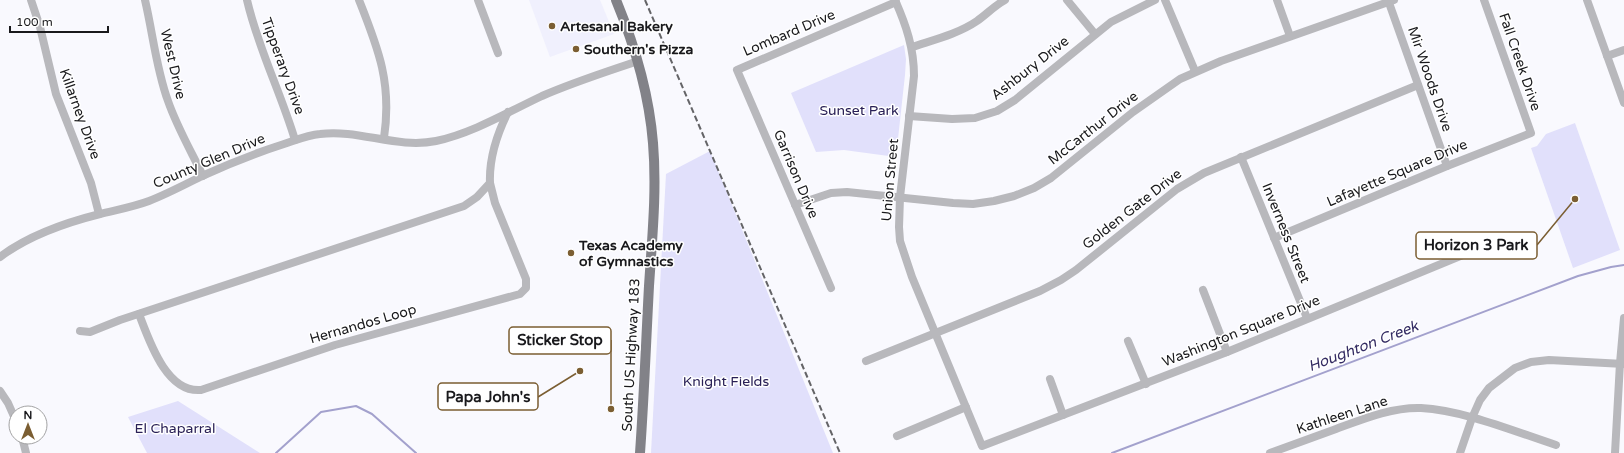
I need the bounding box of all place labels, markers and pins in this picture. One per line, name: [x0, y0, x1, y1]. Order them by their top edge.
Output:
place label: Artesanal Bakery: [560, 18, 673, 35]
marker: Artesanal Bakery: [547, 21, 557, 31]
place label: Southern's Pizza: [584, 41, 694, 58]
marker: Southern's Pizza: [571, 44, 581, 54]
callout: Horizon 3 Park: [1416, 232, 1537, 259]
place label: Texas Academy of Gymnastics: [578, 237, 683, 270]
marker: Texas Academy of Gymnastics: [566, 248, 576, 258]
callout: Sticker Stop: [509, 327, 611, 354]
callout: Papa John's: [438, 383, 538, 410]

